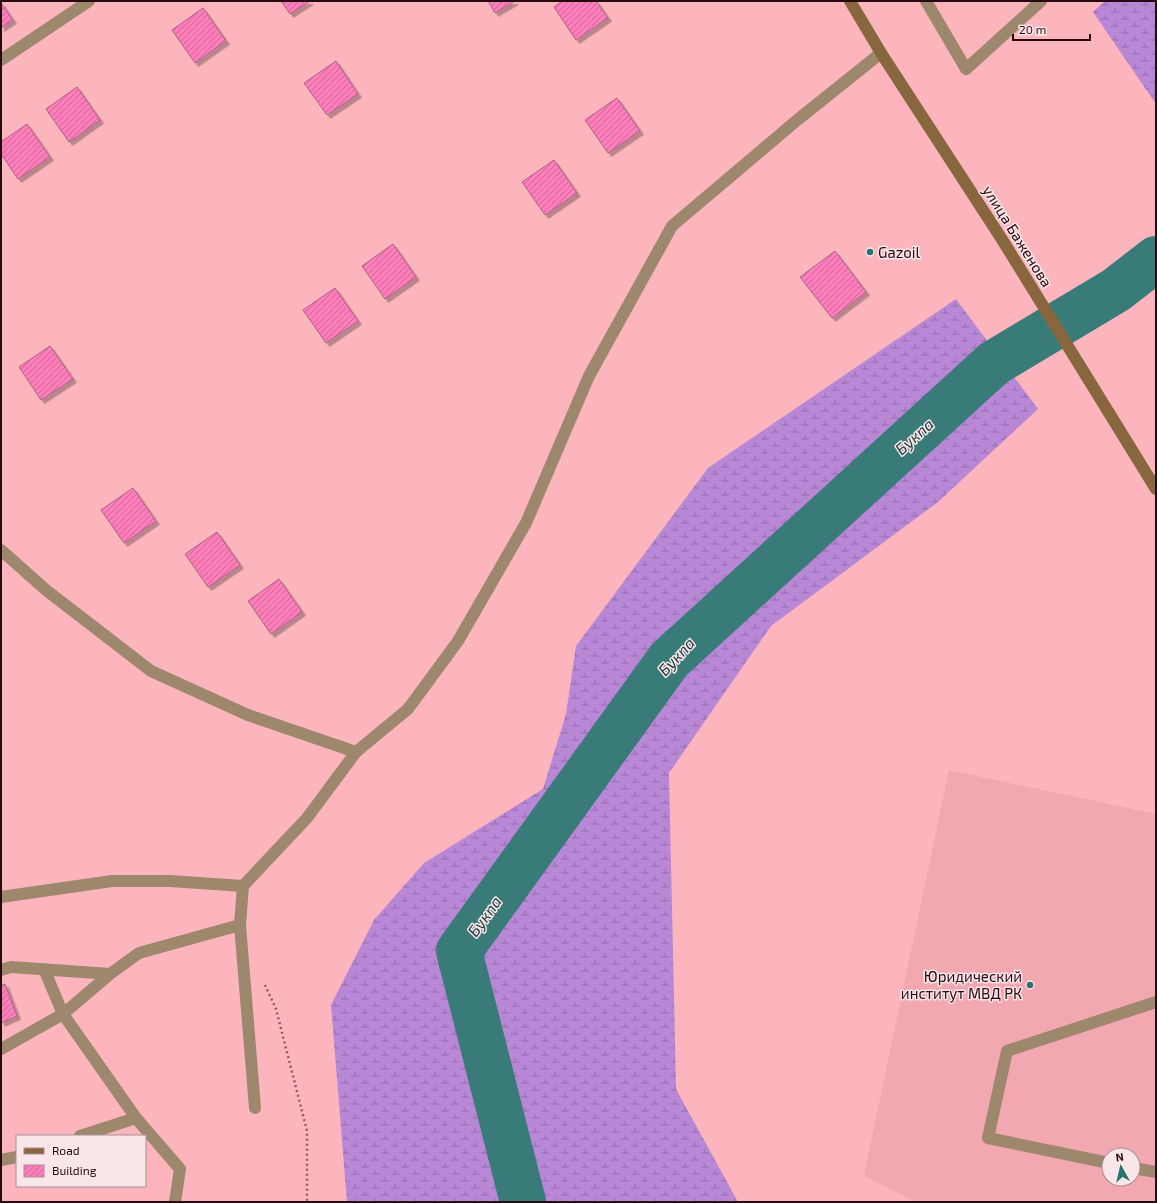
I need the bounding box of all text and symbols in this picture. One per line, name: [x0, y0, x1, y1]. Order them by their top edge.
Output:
scale bar: [1013, 16, 1090, 42]
text: 20 m: [1019, 22, 1046, 36]
street label: улица Баженова: [979, 182, 1056, 291]
place label: Gazoil: [878, 243, 921, 261]
marker: Gazoil: [865, 247, 875, 257]
water label: Букпа: [891, 414, 937, 458]
water label: Букпа: [654, 633, 698, 679]
water label: Букпа: [463, 892, 505, 940]
place label: Юридический институт МВД РК: [901, 967, 1022, 1003]
marker: Юридический институт МВД РК: [1025, 980, 1035, 990]
legend: [16, 1135, 146, 1187]
text: Road: [52, 1143, 80, 1157]
north arrow: [1101, 1147, 1141, 1187]
text: N: [1115, 1150, 1124, 1164]
text: Building: [52, 1163, 97, 1177]

